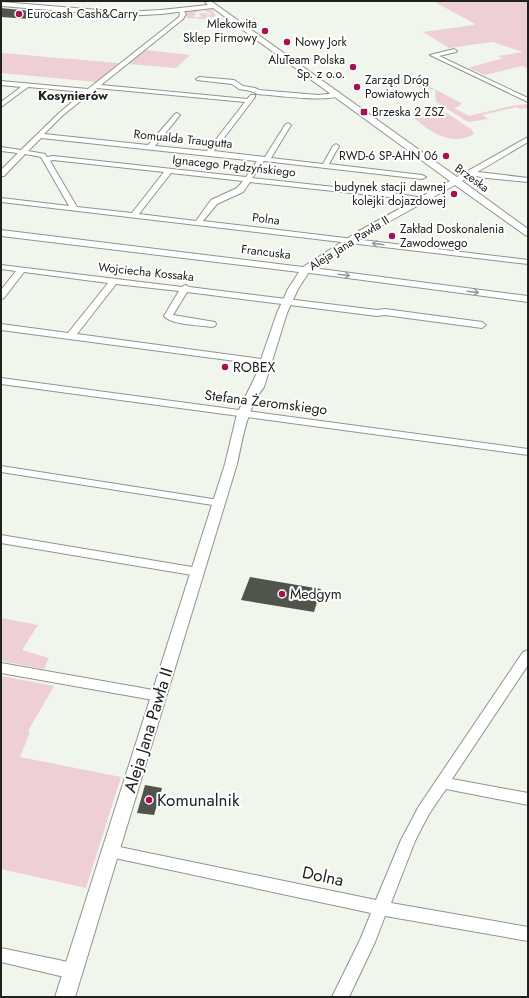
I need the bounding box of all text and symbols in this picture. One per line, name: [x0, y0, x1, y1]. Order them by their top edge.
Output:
place label: Eurocash Cash&Carry: [27, 5, 138, 23]
marker: Eurocash Cash&Carry: [14, 9, 24, 19]
place label: Mlekowita Sklep Firmowy: [183, 15, 258, 47]
marker: Mlekowita Sklep Firmowy: [260, 26, 270, 36]
place label: Nowy Jork: [295, 33, 348, 51]
marker: Nowy Jork: [282, 37, 292, 47]
place label: AluTeam Polska Sp. z o.o.: [268, 51, 345, 83]
marker: AluTeam Polska Sp. z o.o.: [348, 62, 358, 72]
place label: Zarząd Dróg Powiatowych: [365, 71, 430, 103]
marker: Zarząd Dróg Powiatowych: [352, 82, 362, 92]
district label: Kosynierów: [38, 86, 108, 105]
place label: Brzeska 2 ZSZ: [372, 103, 445, 121]
marker: Brzeska 2 ZSZ: [359, 107, 369, 117]
street label: Romualda Traugutta: [133, 125, 233, 153]
place label: RWD-6 SP-AHN 06: [339, 147, 438, 165]
street label: Ignacego Prądzyńskiego: [171, 151, 297, 181]
marker: RWD-6 SP-AHN 06: [441, 151, 451, 161]
street label: Brzeska: [451, 159, 493, 197]
place label: budynek stacji dawnej kolejki dojazdowej: [334, 178, 446, 210]
marker: budynek stacji dawnej kolejki dojazdowej: [449, 189, 459, 199]
street label: Polna: [251, 208, 281, 230]
street label: Aleja Jana Pawła II: [305, 211, 393, 275]
place label: Zakład Doskonalenia Zawodowego: [400, 220, 504, 252]
marker: Zakład Doskonalenia Zawodowego: [387, 231, 397, 241]
street label: Francuska: [240, 240, 292, 264]
one-way arrow: [372, 240, 385, 247]
street label: Wojciecha Kossaka: [97, 258, 195, 286]
one-way arrow: [337, 271, 350, 279]
one-way arrow: [466, 288, 479, 296]
place label: ROBEX: [233, 357, 275, 377]
marker: ROBEX: [220, 362, 230, 372]
street label: Stefana Żeromskiego: [203, 385, 329, 419]
place label: Medgym: [290, 584, 342, 604]
marker: Medgym: [277, 589, 287, 599]
street label: Aleja Jana Pawła II: [118, 664, 178, 796]
place label: Komunalnik: [157, 788, 240, 812]
marker: Komunalnik: [144, 795, 154, 805]
street label: Dolna: [300, 860, 346, 892]

